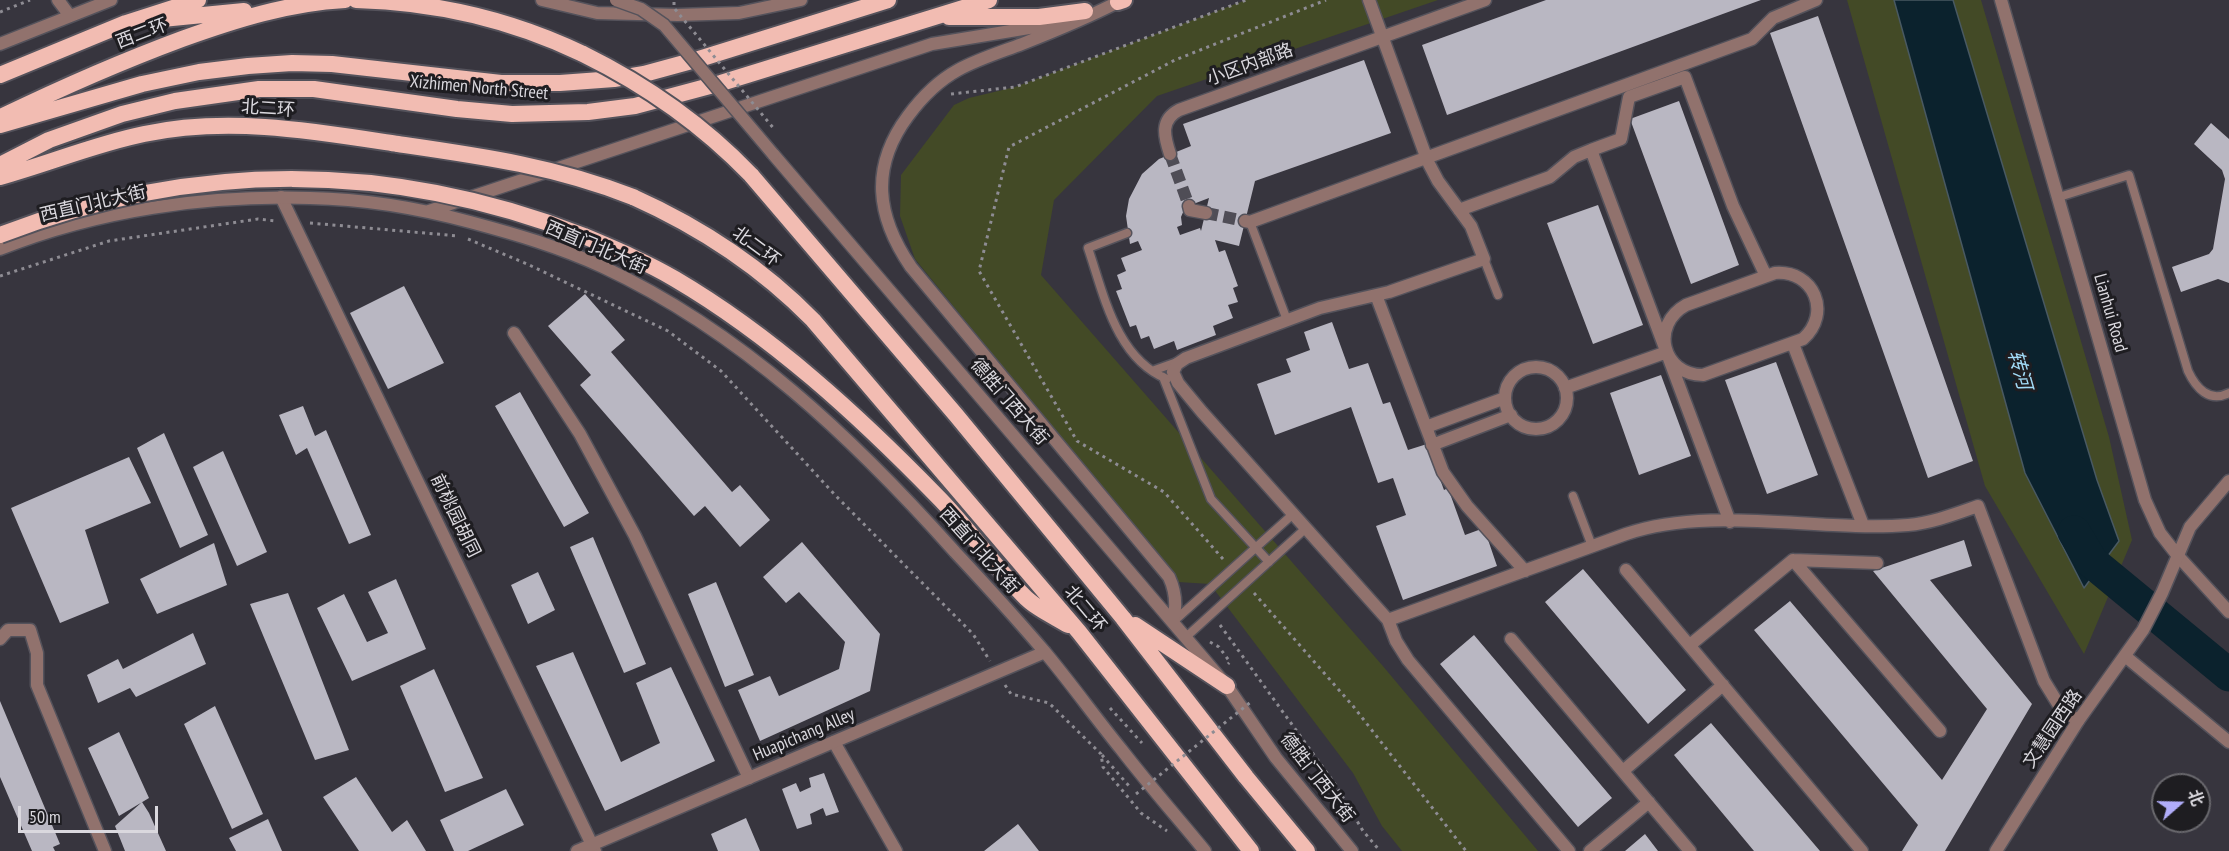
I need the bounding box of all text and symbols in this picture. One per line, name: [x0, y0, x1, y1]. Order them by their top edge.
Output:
street label: 西二环: [113, 14, 171, 54]
street label: 小区内部路: [1204, 39, 1296, 91]
street label: Xizhimen North Street: [409, 71, 549, 105]
street label: 北二环: [240, 96, 296, 122]
street label: 西直门北大街: [38, 181, 148, 227]
street label: 西直门北大街: [542, 217, 650, 279]
street label: 北二环: [728, 222, 784, 272]
street label: Lianhui Road: [2089, 271, 2131, 355]
water label: 转河: [2002, 347, 2036, 393]
street label: 德胜门西大街: [965, 354, 1053, 450]
street label: 前桃园胡同: [426, 471, 484, 561]
street label: 西直门北大街: [935, 504, 1023, 598]
street label: 北二环: [1059, 581, 1111, 637]
street label: 文慧园西路: [2019, 686, 2087, 772]
street label: Huapichang Alley: [750, 704, 858, 766]
street label: 德胜门西大街: [1275, 729, 1359, 827]
north arrow: [2151, 773, 2211, 833]
text: 北: [2184, 787, 2208, 808]
scale bar: [21, 794, 160, 832]
text: 50 m: [29, 805, 61, 828]

